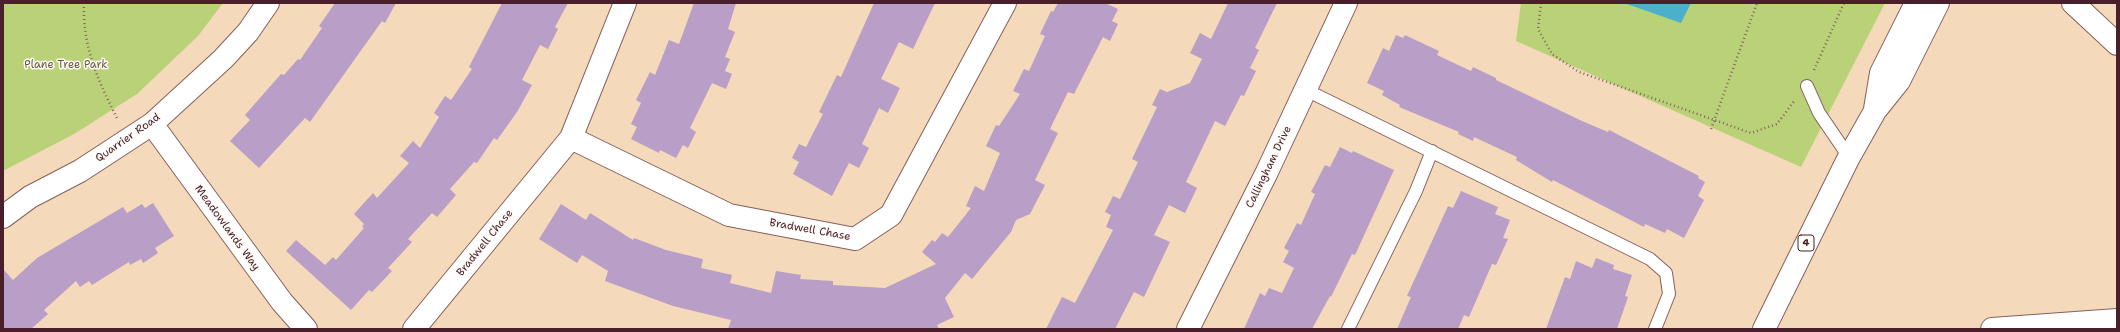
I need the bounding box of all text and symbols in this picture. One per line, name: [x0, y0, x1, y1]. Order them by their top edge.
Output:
park label: Plane Tree Park: [24, 58, 108, 72]
street label: Quarrier Road: [93, 111, 163, 165]
street label: Callingham Drive: [1243, 124, 1295, 210]
street label: Meadowlands Way: [192, 183, 262, 273]
street label: Bradwell Chase: [454, 207, 516, 279]
street label: Bradwell Chase: [768, 216, 852, 244]
road number: 4: [1798, 235, 1814, 251]

